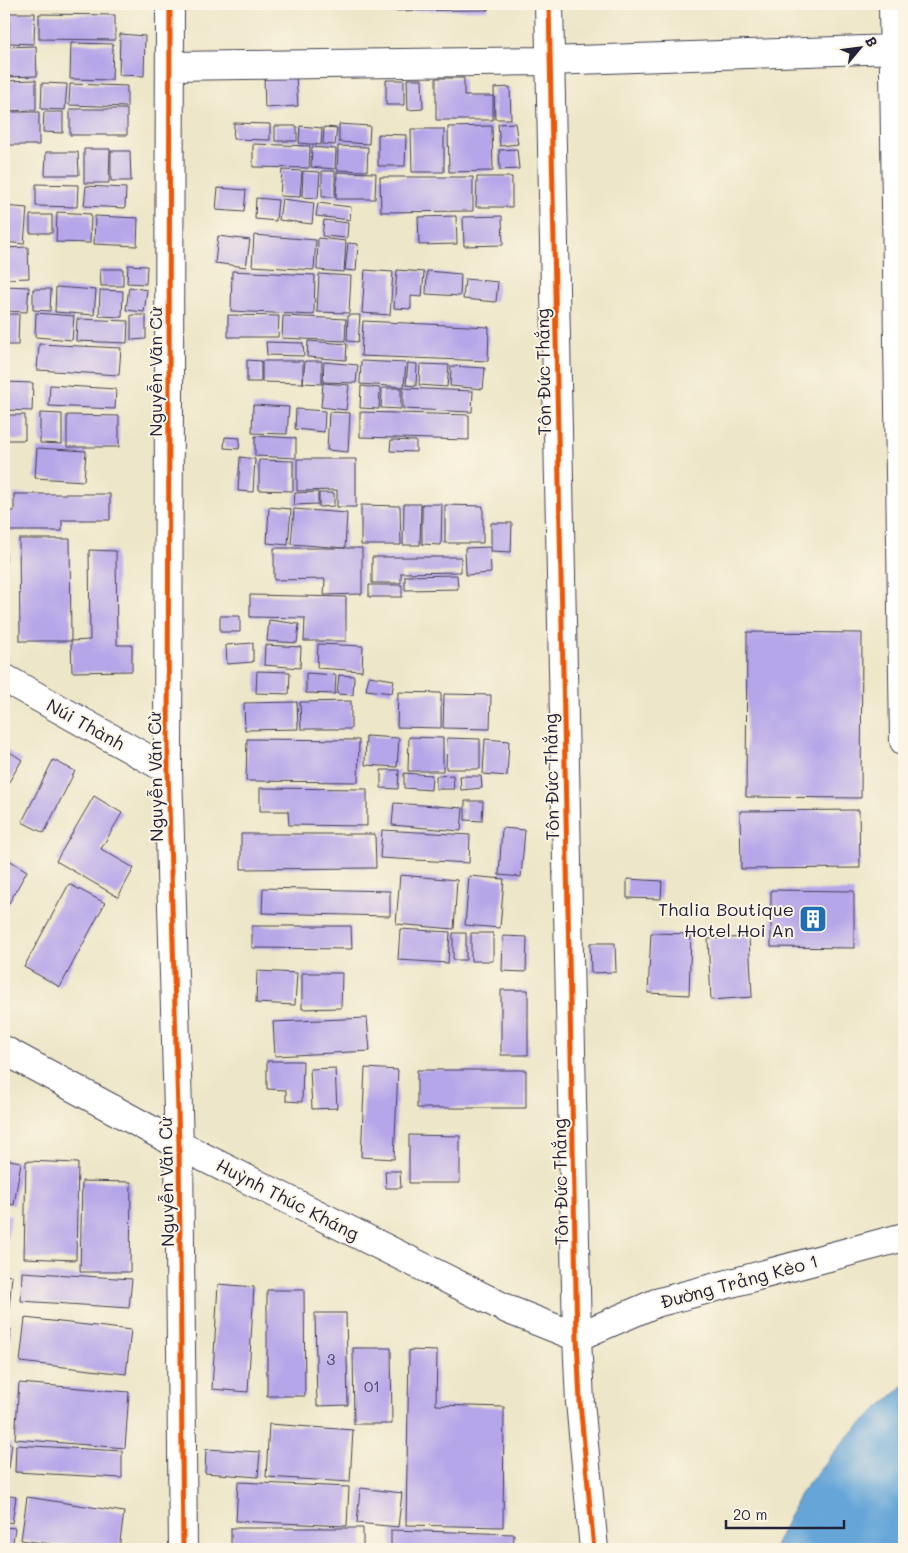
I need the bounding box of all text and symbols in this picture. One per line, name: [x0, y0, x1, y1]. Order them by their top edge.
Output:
north arrow: [836, 22, 886, 72]
text: B: [861, 33, 882, 50]
street label: Nguyễn Văn Cừ: [143, 306, 167, 437]
street label: Tôn Đức Thắng: [530, 308, 556, 436]
street label: Núi Thành: [43, 693, 129, 755]
street label: Nguyễn Văn Cừ: [142, 711, 168, 842]
street label: Tôn Đức Thắng: [538, 713, 564, 841]
place label: Thalia Boutique Hotel Hoi An: [658, 897, 794, 942]
building icon: Thalia Boutique Hotel Hoi An: [798, 904, 828, 934]
street label: Nguyễn Văn Cừ: [153, 1116, 179, 1247]
street label: Tôn Đức Thắng: [547, 1118, 573, 1246]
street label: Huỳnh Thúc Kháng: [213, 1153, 363, 1245]
street label: Đường Trảng Kèo 1: [657, 1248, 821, 1314]
house number: 3: [327, 1349, 336, 1369]
house number: 01: [364, 1376, 380, 1396]
scale bar: [726, 1498, 843, 1530]
text: 20 m: [733, 1504, 767, 1524]

